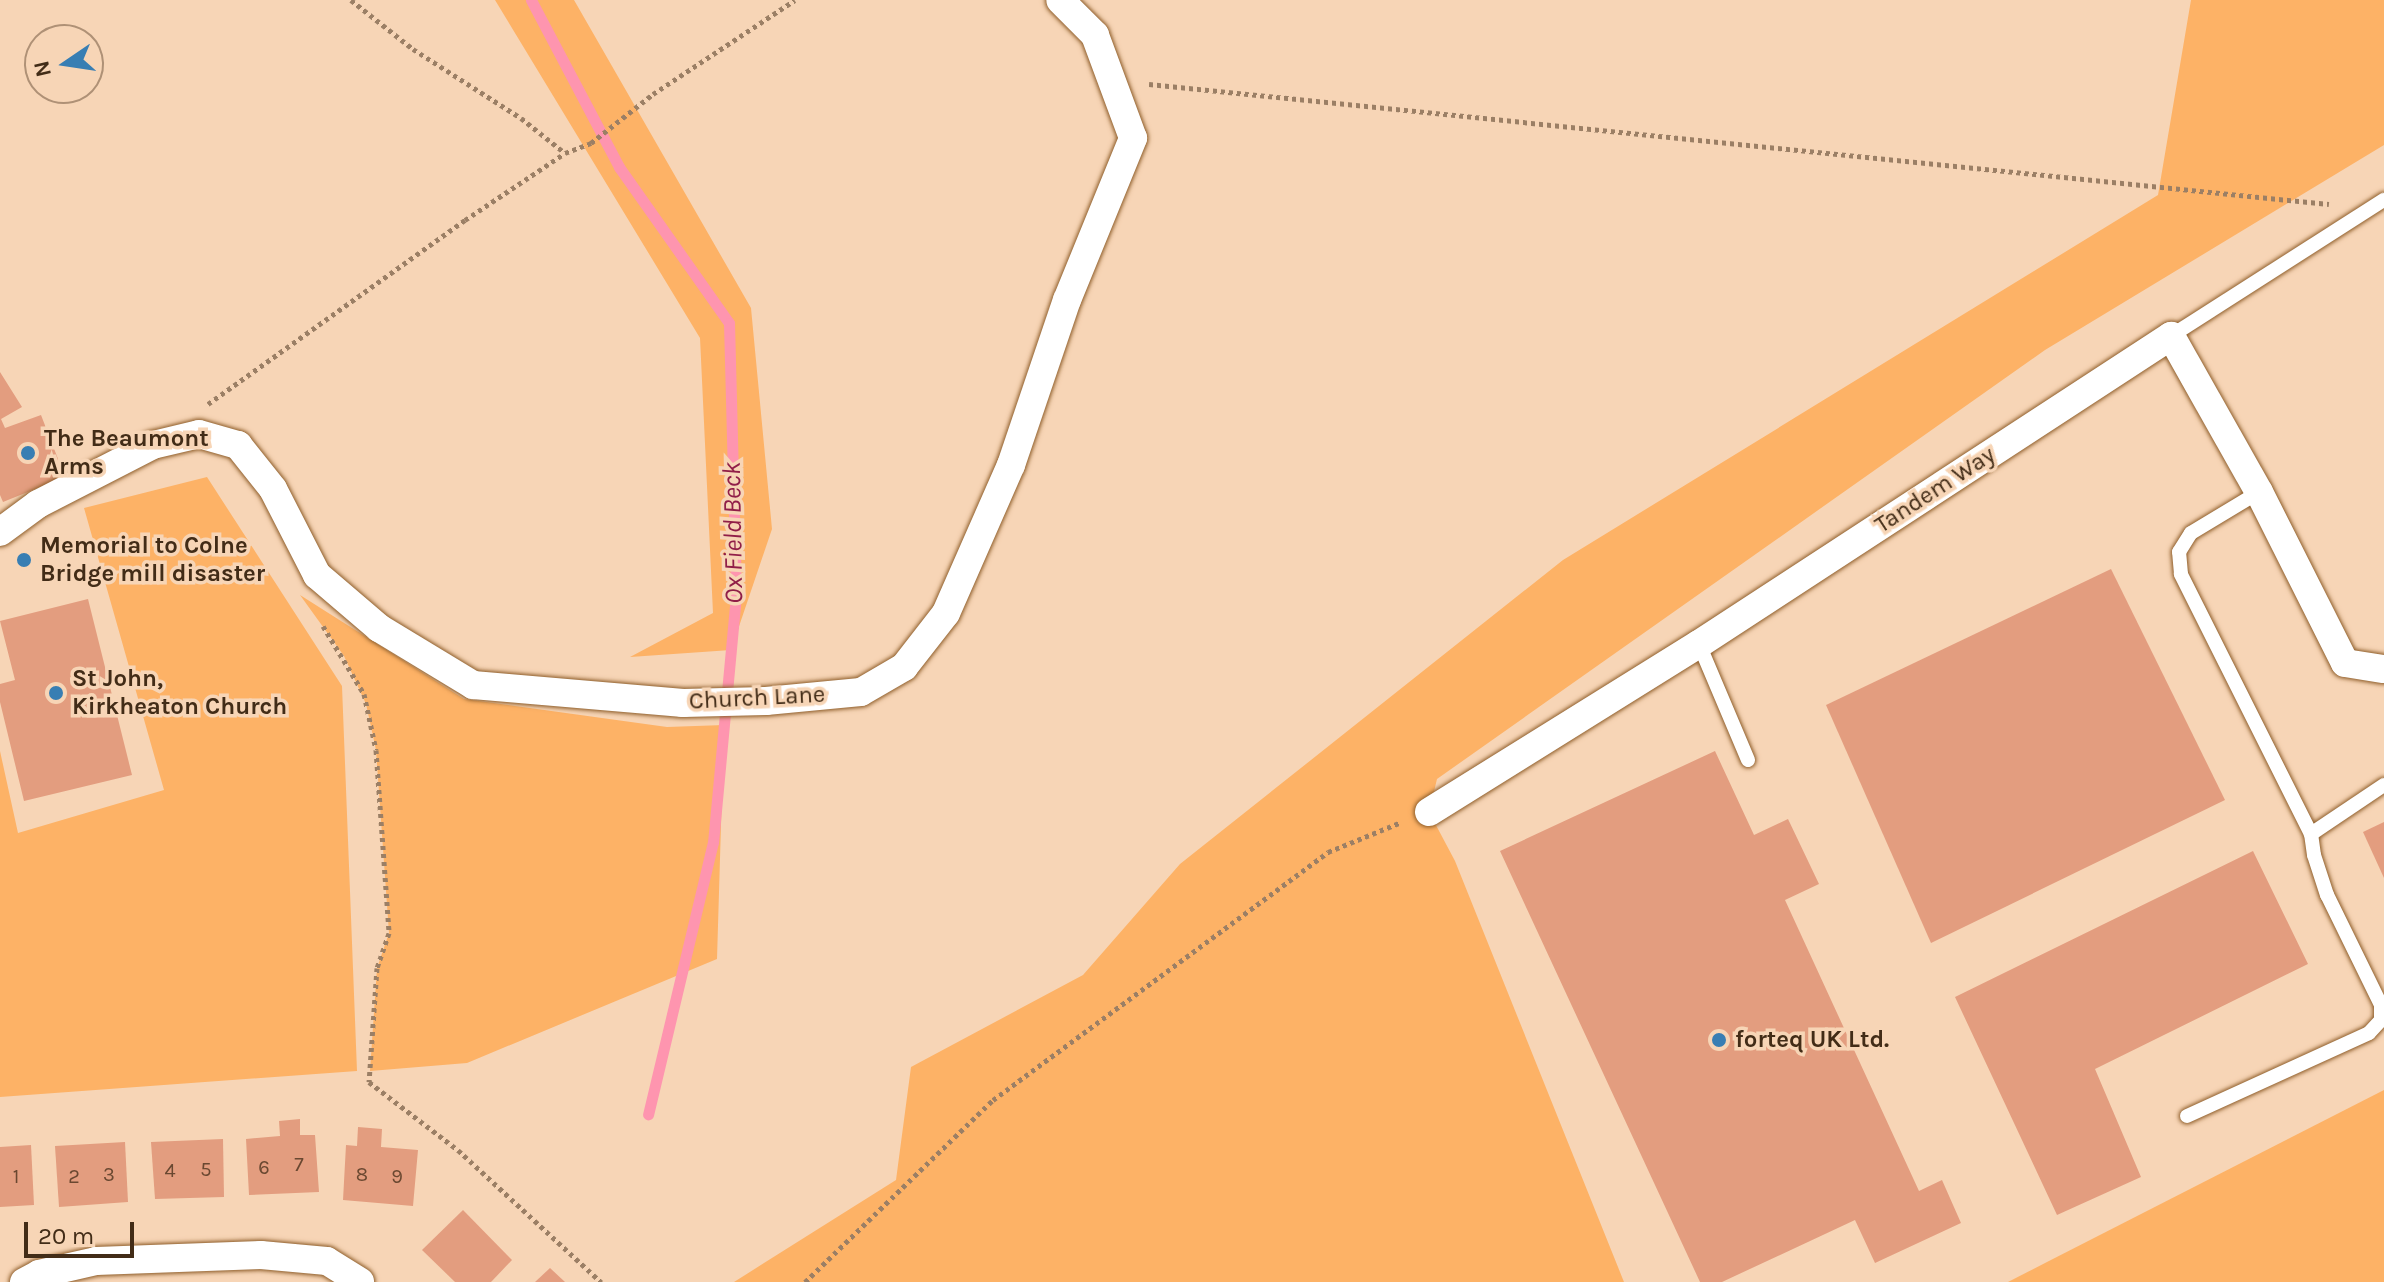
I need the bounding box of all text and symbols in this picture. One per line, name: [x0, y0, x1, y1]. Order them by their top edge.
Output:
north arrow: [24, 24, 104, 104]
text: N: [28, 58, 57, 80]
place label: The Beaumont Arms: [44, 425, 209, 481]
street label: Tandem Way: [1870, 441, 2000, 539]
marker: The Beaumont Arms: [19, 444, 37, 462]
water label: Ox Field Beck: [716, 462, 750, 604]
place label: Memorial to Colne Bridge mill disaster: [40, 532, 265, 588]
marker: Memorial to Colne Bridge mill disaster: [15, 551, 33, 569]
place label: St John, Kirkheaton Church: [72, 665, 287, 721]
street label: Church Lane: [688, 680, 826, 716]
marker: St John, Kirkheaton Church: [47, 684, 65, 702]
place label: forteq UK Ltd.: [1735, 1026, 1889, 1054]
marker: forteq UK Ltd.: [1710, 1031, 1728, 1049]
house number: 7: [294, 1152, 304, 1176]
house number: 6: [258, 1155, 270, 1179]
house number: 5: [200, 1157, 212, 1181]
house number: 4: [164, 1158, 176, 1182]
house number: 3: [103, 1162, 115, 1186]
house number: 8: [356, 1162, 368, 1186]
house number: 1: [13, 1164, 19, 1188]
house number: 2: [68, 1164, 80, 1188]
house number: 9: [391, 1164, 403, 1188]
scale bar: [28, 1206, 138, 1256]
text: 20 m: [38, 1222, 94, 1250]

